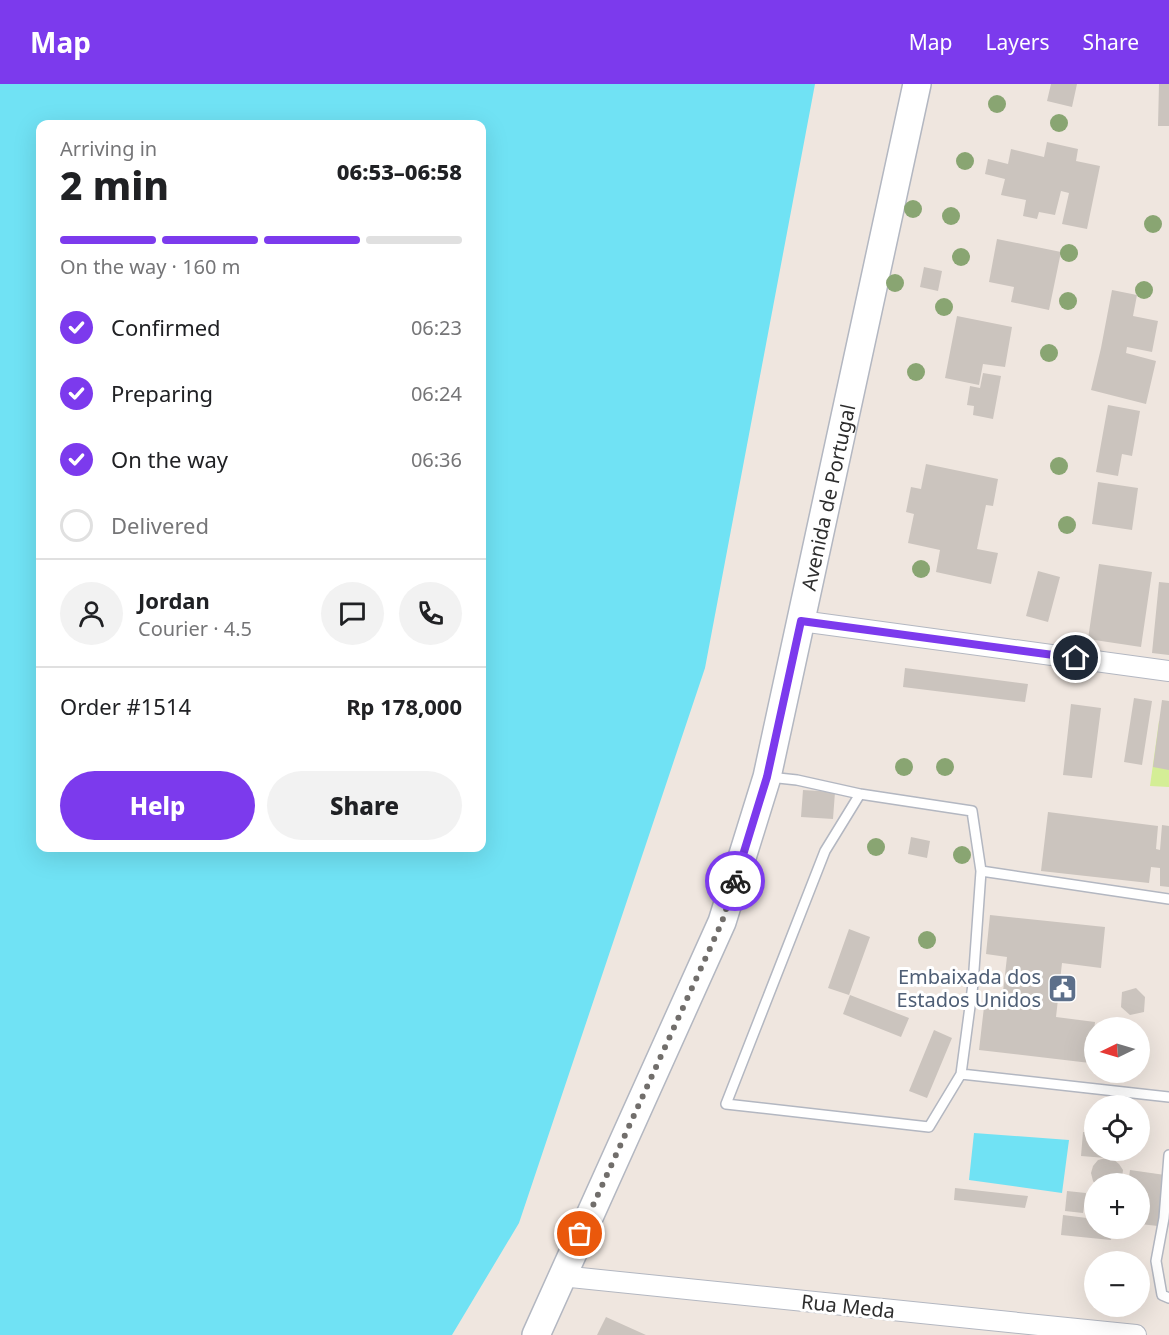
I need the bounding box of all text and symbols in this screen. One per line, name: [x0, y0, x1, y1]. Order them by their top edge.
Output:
text: Map: [30, 23, 91, 61]
text: Map: [909, 28, 953, 56]
text: Layers: [986, 28, 1050, 56]
text: Share: [1083, 28, 1139, 56]
text: Arriving in: [60, 135, 157, 162]
text: 06:53–06:58: [337, 156, 462, 186]
text: 2 min: [60, 158, 169, 211]
text: On the way · 160 m: [60, 253, 240, 280]
icon: check: [60, 311, 93, 344]
text: Confirmed: [111, 312, 221, 342]
text: 06:23: [411, 314, 462, 341]
icon: check: [60, 377, 93, 410]
text: Preparing: [111, 378, 213, 408]
text: 06:24: [411, 380, 462, 407]
street label: Avenida de Portugal: [794, 401, 861, 593]
icon: check: [60, 443, 93, 476]
text: On the way: [111, 444, 228, 474]
text: 06:36: [411, 446, 462, 473]
text: Delivered: [111, 510, 209, 540]
button: person: [60, 582, 123, 645]
button: chat: [321, 582, 384, 645]
button: phone: [399, 582, 462, 645]
text: Jordan: [138, 585, 210, 615]
text: Courier · 4.5: [138, 615, 252, 642]
pin: [1050, 632, 1101, 683]
icon: home: [1059, 641, 1092, 674]
text: Order #1514: [60, 691, 191, 721]
text: Rp 178,000: [346, 691, 462, 721]
button: Help: [60, 771, 255, 840]
button: Share: [267, 771, 462, 840]
courier: [705, 851, 765, 911]
icon: bike: [719, 865, 752, 898]
place label: Embaixada dos Estados Unidos: [897, 963, 1041, 1013]
public building icon: Embaixada dos Estados Unidos: [1046, 972, 1078, 1004]
north arrow: [1084, 1017, 1150, 1083]
map controls: [1084, 1017, 1150, 1317]
button: locate: [1084, 1095, 1150, 1161]
button: +: [1084, 1173, 1150, 1239]
pin: [554, 1208, 605, 1259]
icon: bag: [563, 1217, 596, 1250]
button: −: [1084, 1251, 1150, 1317]
street label: Rua Meda: [800, 1288, 896, 1324]

